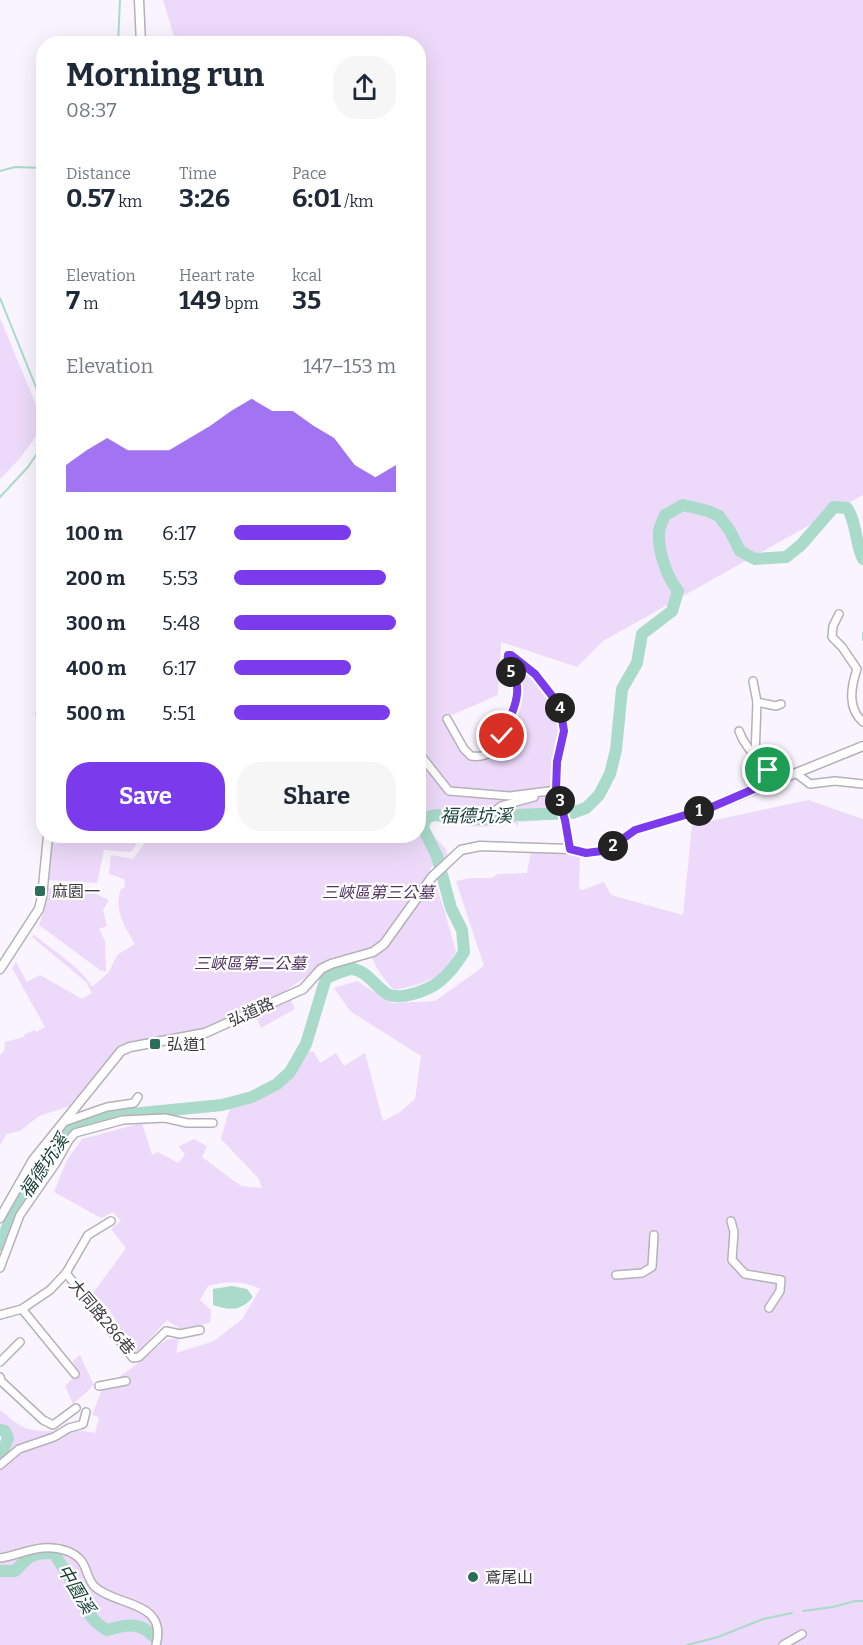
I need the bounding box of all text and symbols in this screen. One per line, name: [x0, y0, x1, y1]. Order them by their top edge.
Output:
text: Morning run: [66, 55, 264, 95]
button: share: [333, 56, 396, 119]
text: 08:37: [66, 98, 117, 122]
text: Distance: [66, 164, 131, 183]
text: Time: [179, 164, 217, 183]
text: Pace: [292, 164, 327, 183]
text: 0.57: [66, 183, 115, 214]
text: 3:26: [179, 183, 230, 214]
text: 6:01: [292, 183, 341, 214]
text: km: [115, 192, 142, 211]
text: /km: [341, 192, 374, 211]
text: Elevation: [66, 266, 136, 285]
text: Heart rate: [179, 266, 255, 285]
text: kcal: [292, 266, 322, 285]
text: 7: [66, 285, 80, 316]
text: 149: [179, 285, 221, 316]
text: 35: [292, 285, 321, 316]
text: m: [80, 294, 98, 313]
text: bpm: [221, 294, 259, 313]
text: Elevation: [66, 354, 153, 378]
text: 147–153 m: [303, 354, 396, 378]
text: 100 m: [66, 521, 123, 545]
text: 6:17: [162, 521, 196, 545]
text: 200 m: [66, 566, 125, 590]
text: 5:53: [162, 566, 199, 590]
text: 300 m: [66, 611, 126, 635]
text: 5:48: [162, 611, 201, 635]
text: 400 m: [66, 656, 126, 680]
text: 6:17: [162, 656, 196, 680]
pin: 5: [496, 657, 526, 687]
text: 5: [507, 662, 515, 681]
pin: 4: [545, 693, 575, 723]
text: 4: [555, 698, 565, 717]
text: 500 m: [66, 701, 125, 725]
text: 5:51: [162, 701, 195, 725]
pin: [476, 710, 527, 761]
icon: check: [485, 719, 518, 752]
pin: [742, 744, 793, 795]
icon: arrive: [751, 753, 784, 786]
button: Save: [66, 762, 225, 831]
button: Share: [237, 762, 396, 831]
pin: 3: [545, 786, 575, 816]
text: 3: [555, 791, 565, 810]
pin: 1: [684, 796, 714, 826]
text: 1: [696, 801, 702, 820]
water label: 福德坑溪: [440, 805, 515, 827]
pin: 2: [598, 831, 628, 861]
text: 2: [608, 836, 618, 855]
place label: 麻園一: [52, 882, 100, 901]
park label: 三峽區第三公墓: [322, 883, 437, 902]
marker: 麻園一: [33, 884, 47, 898]
park label: 三峽區第二公墓: [194, 954, 309, 973]
street label: 弘道路: [225, 994, 277, 1030]
place label: 弘道1: [167, 1035, 206, 1054]
marker: 弘道1: [148, 1037, 162, 1051]
water label: 福德坑溪: [15, 1128, 75, 1202]
street label: 大同路286巷: [65, 1276, 139, 1358]
water label: 中園溪: [53, 1560, 101, 1620]
place label: 鳶尾山: [485, 1568, 533, 1587]
marker: 鳶尾山: [466, 1570, 480, 1584]

